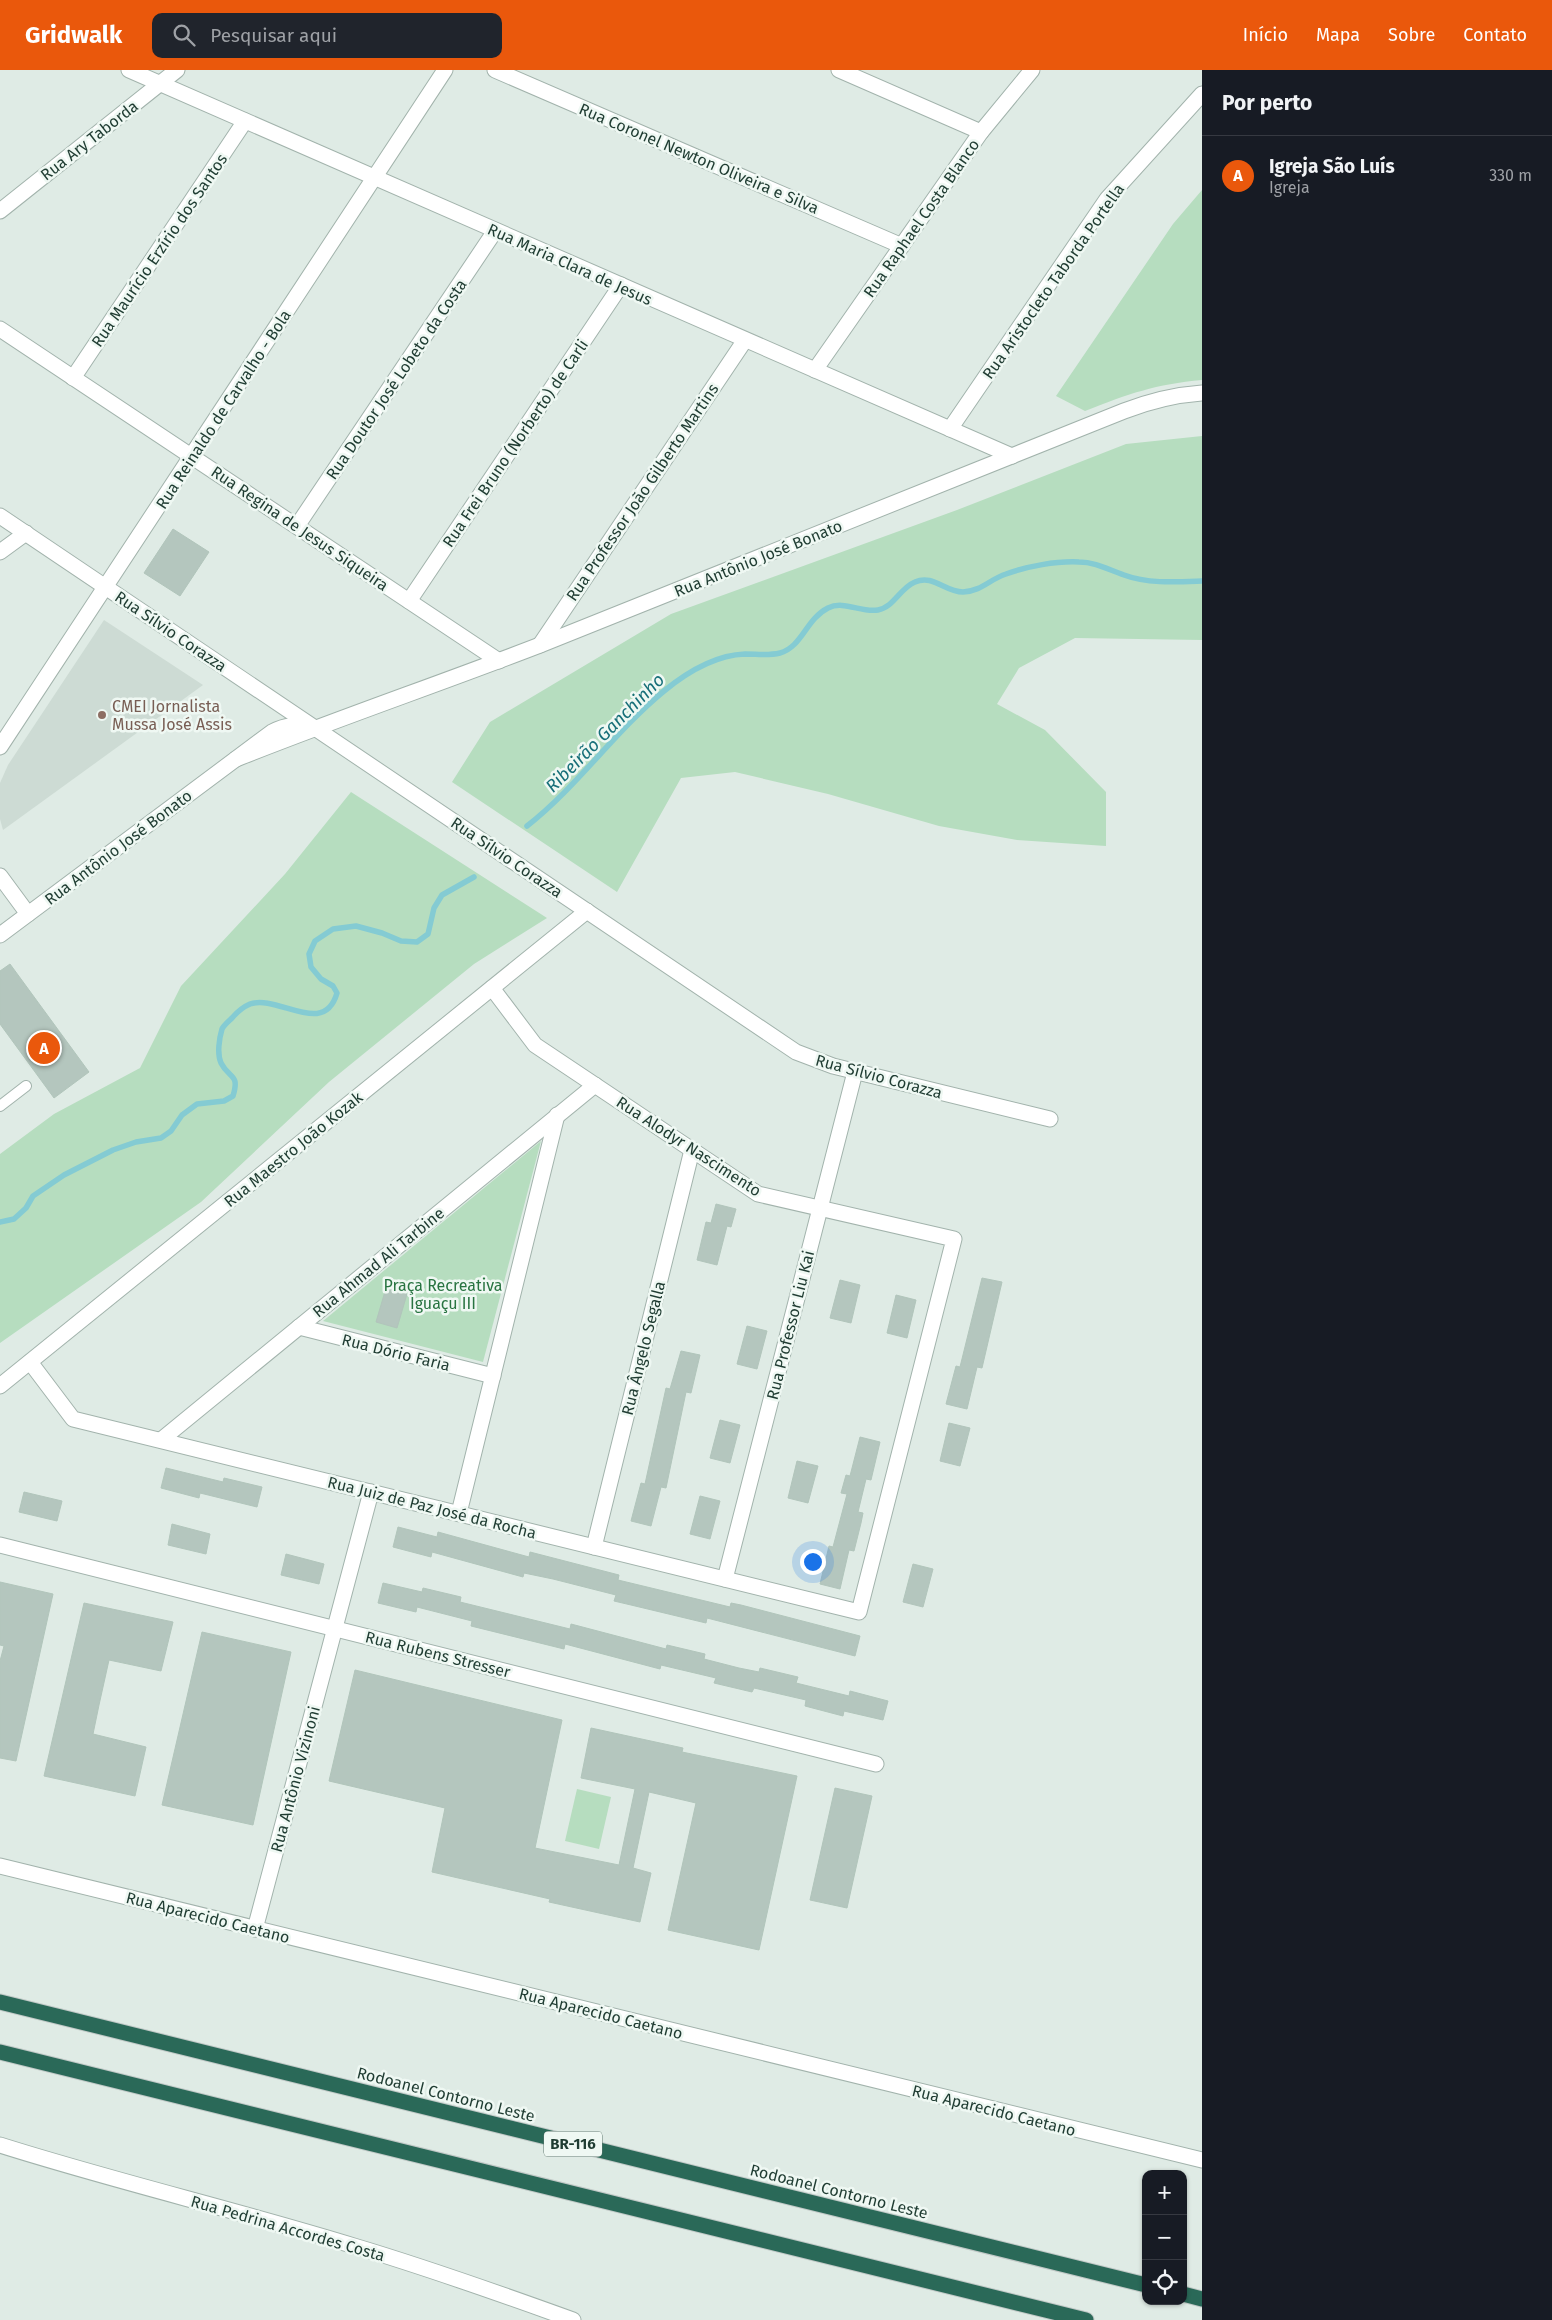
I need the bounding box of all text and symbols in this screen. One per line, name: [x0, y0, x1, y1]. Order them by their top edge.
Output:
search box: [152, 13, 502, 58]
text: Gridwalk: [25, 21, 122, 49]
icon: search: [170, 21, 198, 49]
text: Pesquisar aqui: [210, 24, 337, 47]
text: Início: [1243, 24, 1288, 46]
text: Mapa: [1316, 24, 1360, 46]
text: Sobre: [1388, 24, 1435, 46]
text: Contato: [1463, 24, 1527, 46]
text: Por perto: [1222, 90, 1312, 116]
street label: Rua Ary Taborda: [37, 96, 142, 184]
street label: Rua Coronel Newton Oliveira e Silva: [576, 99, 821, 218]
street label: Rua Raphael Costa Blanco: [860, 136, 983, 301]
street label: Rua Maurício Erzírio dos Santos: [88, 150, 231, 350]
text: Igreja São Luís: [1269, 155, 1395, 178]
text: A: [1233, 166, 1243, 185]
text: 330 m: [1489, 166, 1532, 185]
text: Igreja: [1269, 178, 1310, 197]
street label: Rua Aristocleto Taborda Portella: [978, 180, 1128, 383]
street label: Rua Maria Clara de Jesus: [485, 220, 655, 309]
street label: Rua Doutor José Lobeto da Costa: [322, 276, 471, 483]
street label: Rua Reinaldo de Carvalho - Bola: [152, 306, 295, 512]
street label: Rua Frei Bruno (Norberto) de Carli: [439, 336, 592, 551]
street label: Rua Professor João Gilberto Martins: [562, 380, 722, 605]
street label: Rua Regina de Jesus Siqueira: [208, 462, 392, 595]
street label: Rua Antônio José Bonato: [671, 516, 845, 601]
street label: Rua Sílvio Corazza: [111, 587, 230, 676]
water label: Ribeirão Ganchinho: [541, 669, 669, 797]
place label: CMEI Jornalista Mussa José Assis: [112, 697, 232, 734]
marker: CMEI Jornalista Mussa José Assis: [96, 709, 108, 721]
street label: Rua Antônio José Bonato: [41, 786, 196, 909]
street label: Rua Sílvio Corazza: [447, 813, 566, 902]
pin: A: [28, 1029, 60, 1067]
street label: Rua Sílvio Corazza: [813, 1050, 944, 1103]
street label: Rua Maestro João Kozak: [220, 1087, 367, 1211]
street label: Rua Alodyr Nascimento: [613, 1093, 765, 1200]
street label: Rua Ahmad Ali Tarbine: [309, 1203, 448, 1321]
street label: Rua Professor Liu Kai: [763, 1249, 818, 1402]
park label: Praça Recreativa Iguaçu III: [383, 1276, 503, 1314]
street label: Rua Ângelo Segalla: [617, 1279, 669, 1417]
street label: Rua Dório Faria: [340, 1330, 452, 1375]
street label: Rua Juiz de Paz José da Rocha: [326, 1472, 538, 1543]
your location: [800, 1549, 826, 1575]
street label: Rua Rubens Stresser: [363, 1627, 513, 1682]
street label: Rua Antônio Vizinoni: [267, 1704, 324, 1854]
street label: Rua Aparecido Caetano: [124, 1888, 292, 1947]
street label: Rua Aparecido Caetano: [517, 1984, 685, 2043]
street label: Rodoanel Contorno Leste: [355, 2063, 537, 2126]
street label: Rua Aparecido Caetano: [910, 2081, 1078, 2140]
road number: BR-116: [544, 2132, 602, 2156]
street label: Rodoanel Contorno Leste: [748, 2160, 930, 2223]
map controls: [1142, 2170, 1187, 2305]
button: +: [1142, 2170, 1187, 2215]
street label: Rua Pedrina Accordes Costa: [189, 2192, 387, 2265]
button: −: [1142, 2215, 1187, 2260]
button: locate: [1142, 2260, 1187, 2305]

